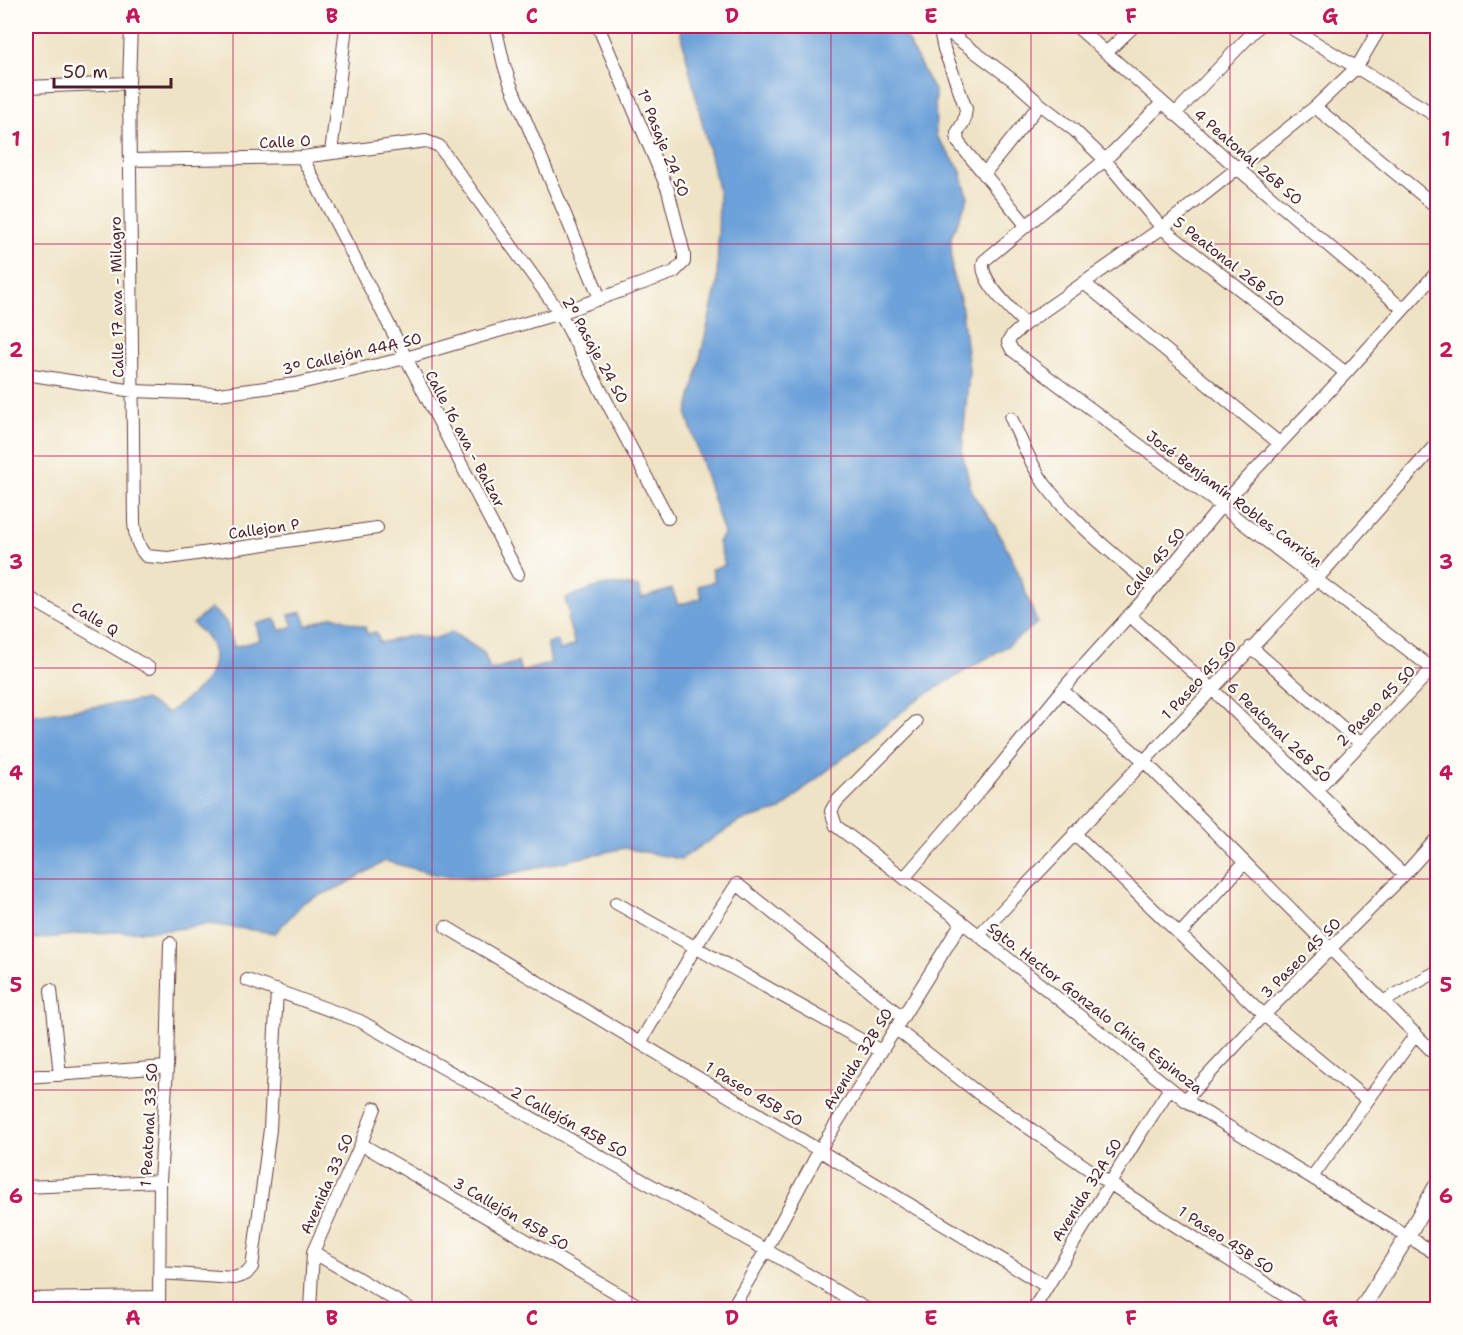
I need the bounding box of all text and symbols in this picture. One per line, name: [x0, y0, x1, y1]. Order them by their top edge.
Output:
text: A: [125, 3, 141, 29]
text: B: [326, 3, 338, 29]
text: C: [526, 3, 538, 29]
text: D: [725, 3, 739, 29]
text: E: [924, 3, 938, 29]
text: F: [1125, 3, 1137, 29]
text: G: [1322, 3, 1338, 29]
scale bar: [54, 51, 171, 89]
text: 50 m: [63, 60, 108, 84]
street label: 1º Pasaje 24 SO: [632, 86, 694, 200]
street label: 4 Peatonal 26B SO: [1190, 104, 1306, 210]
text: 1: [11, 126, 21, 152]
text: 1: [1441, 126, 1451, 152]
street label: Calle O: [259, 131, 311, 153]
street label: 5 Peatonal 26B SO: [1169, 212, 1289, 312]
street label: Calle 17 ava - Milagro: [106, 216, 128, 378]
street label: 2º Pasaje 24 SO: [557, 293, 633, 407]
street label: 3° Callejón 44A SO: [280, 328, 424, 380]
text: 2: [9, 337, 23, 363]
text: 2: [1439, 337, 1453, 363]
street label: Calle 16 ava - Balzar: [420, 367, 510, 511]
street label: José Benjamín Robles Carrión: [1142, 426, 1326, 572]
street label: Callejon P: [227, 514, 301, 544]
street label: Calle 45 SO: [1120, 523, 1190, 601]
text: 3: [9, 549, 23, 575]
text: 3: [1439, 549, 1453, 575]
street label: Calle Q: [68, 597, 122, 641]
street label: 1 Paseo 45 SO: [1157, 636, 1241, 724]
street label: 2 Paseo 45 SO: [1332, 661, 1420, 751]
street label: 6 Peatonal 26B SO: [1223, 677, 1335, 787]
text: 4: [9, 760, 23, 786]
text: 4: [1439, 760, 1453, 786]
street label: 3 Paseo 45 SO: [1256, 913, 1346, 1003]
street label: Sgto. Hector Gonzalo Chica Espinoza: [983, 918, 1207, 1099]
text: 5: [10, 972, 22, 998]
text: 5: [1440, 972, 1452, 998]
street label: Avenida 32B SO: [819, 1004, 897, 1114]
street label: 1 Paseo 45B SO: [701, 1057, 807, 1131]
street label: 1 Peatonal 33 SO: [136, 1062, 162, 1188]
street label: 2 Callejón 45B SO: [507, 1082, 631, 1162]
street label: Avenida 33 SO: [296, 1131, 358, 1237]
street label: Avenida 32A SO: [1047, 1135, 1127, 1245]
street label: 3 Callejón 45B SO: [450, 1173, 572, 1255]
text: 6: [9, 1183, 23, 1209]
text: 6: [1439, 1183, 1453, 1209]
street label: 1 Paseo 45B SO: [1174, 1202, 1278, 1278]
text: A: [125, 1305, 141, 1331]
text: B: [326, 1305, 338, 1331]
text: C: [526, 1305, 538, 1331]
text: D: [725, 1305, 739, 1331]
text: E: [924, 1305, 938, 1331]
text: F: [1125, 1305, 1137, 1331]
text: G: [1322, 1305, 1338, 1331]

